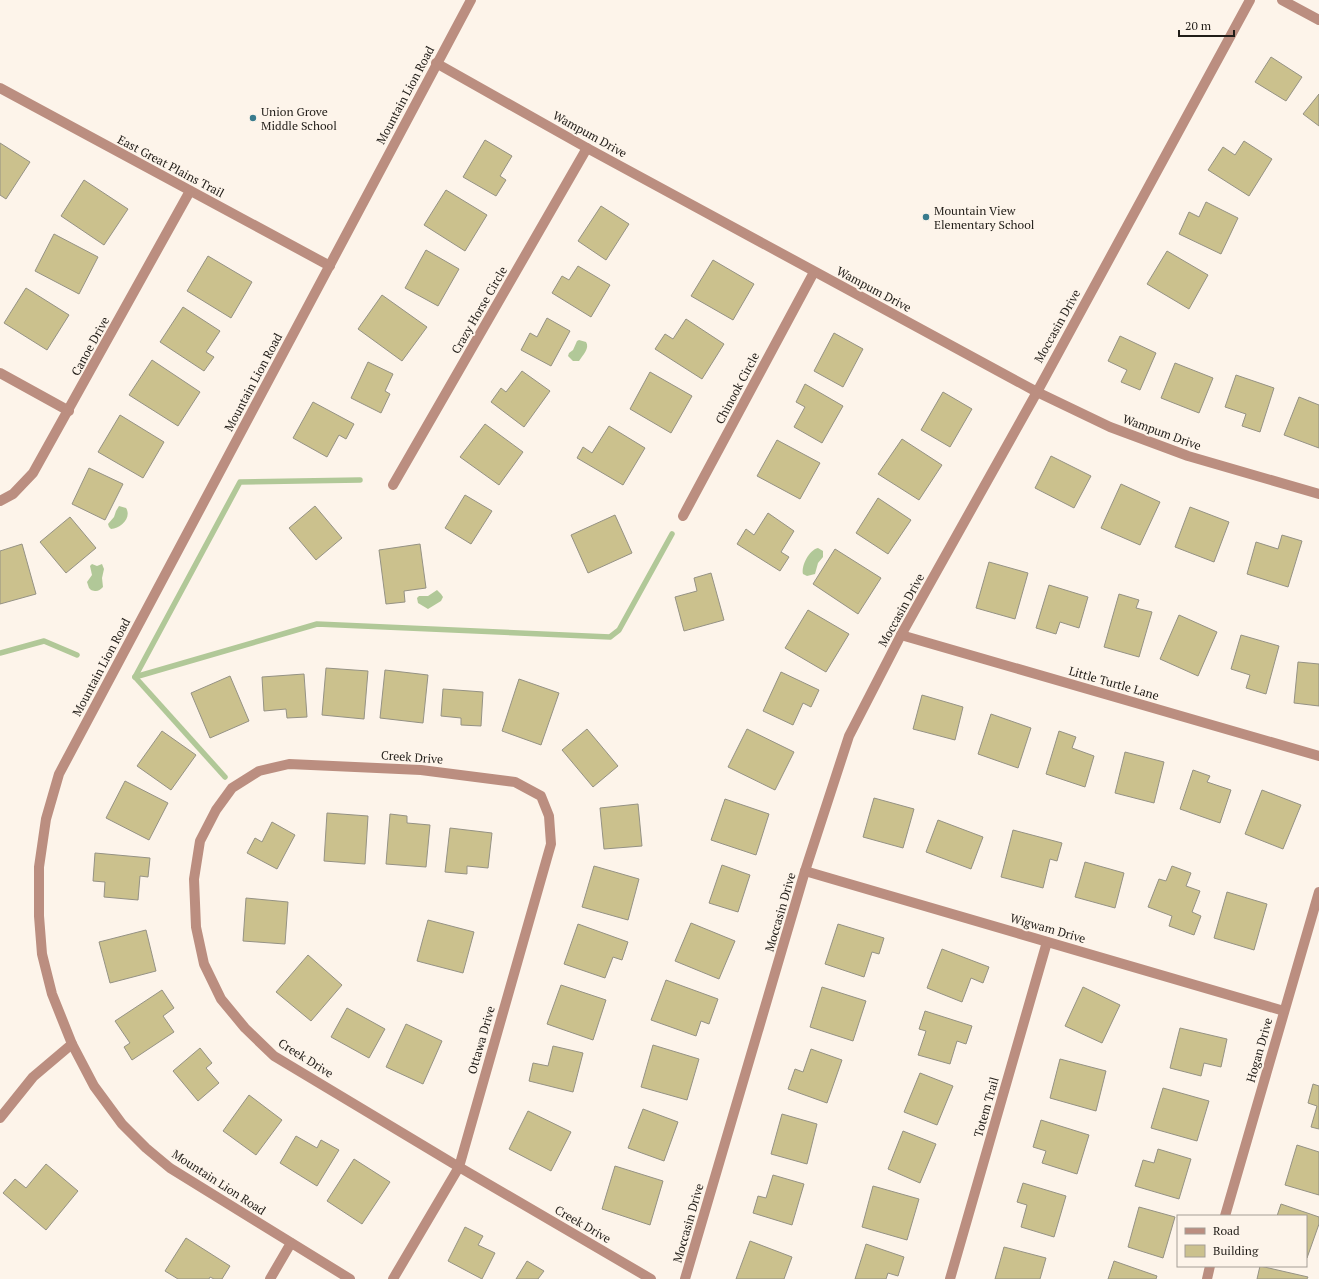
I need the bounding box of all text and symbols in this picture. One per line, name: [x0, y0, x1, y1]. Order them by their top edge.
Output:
scale bar: [1179, 12, 1234, 38]
text: 20 m: [1185, 18, 1212, 33]
street label: Mountain Lion Road: [373, 43, 437, 147]
place label: Union Grove Middle School: [261, 104, 337, 133]
street label: Wampum Drive: [550, 107, 630, 161]
marker: Union Grove Middle School: [248, 113, 258, 123]
street label: East Great Plains Trail: [115, 132, 227, 201]
place label: Mountain View Elementary School: [934, 203, 1035, 232]
marker: Mountain View Elementary School: [921, 212, 931, 222]
street label: Wampum Drive: [834, 263, 914, 315]
street label: Crazy Horse Circle: [448, 264, 510, 356]
street label: Moccasin Drive: [1031, 287, 1083, 365]
street label: Canoe Drive: [68, 314, 112, 378]
street label: Mountain Lion Road: [221, 330, 285, 434]
street label: Chinook Circle: [712, 350, 762, 426]
street label: Wampum Drive: [1121, 411, 1203, 453]
street label: Moccasin Drive: [875, 571, 927, 649]
street label: Mountain Lion Road: [69, 615, 133, 719]
street label: Little Turtle Lane: [1067, 663, 1161, 703]
street label: Creek Drive: [380, 747, 444, 767]
street label: Moccasin Drive: [762, 871, 798, 953]
street label: Wigwam Drive: [1009, 910, 1087, 946]
street label: Ottawa Drive: [464, 1004, 498, 1076]
street label: Hogan Drive: [1243, 1016, 1275, 1084]
street label: Creek Drive: [276, 1035, 336, 1081]
street label: Totem Trail: [970, 1075, 1002, 1139]
street label: Mountain Lion Road: [169, 1146, 269, 1218]
street label: Moccasin Drive: [670, 1182, 706, 1264]
street label: Creek Drive: [552, 1202, 614, 1246]
legend: [1177, 1215, 1307, 1267]
text: Road: [1213, 1223, 1240, 1238]
text: Building: [1213, 1243, 1259, 1258]

